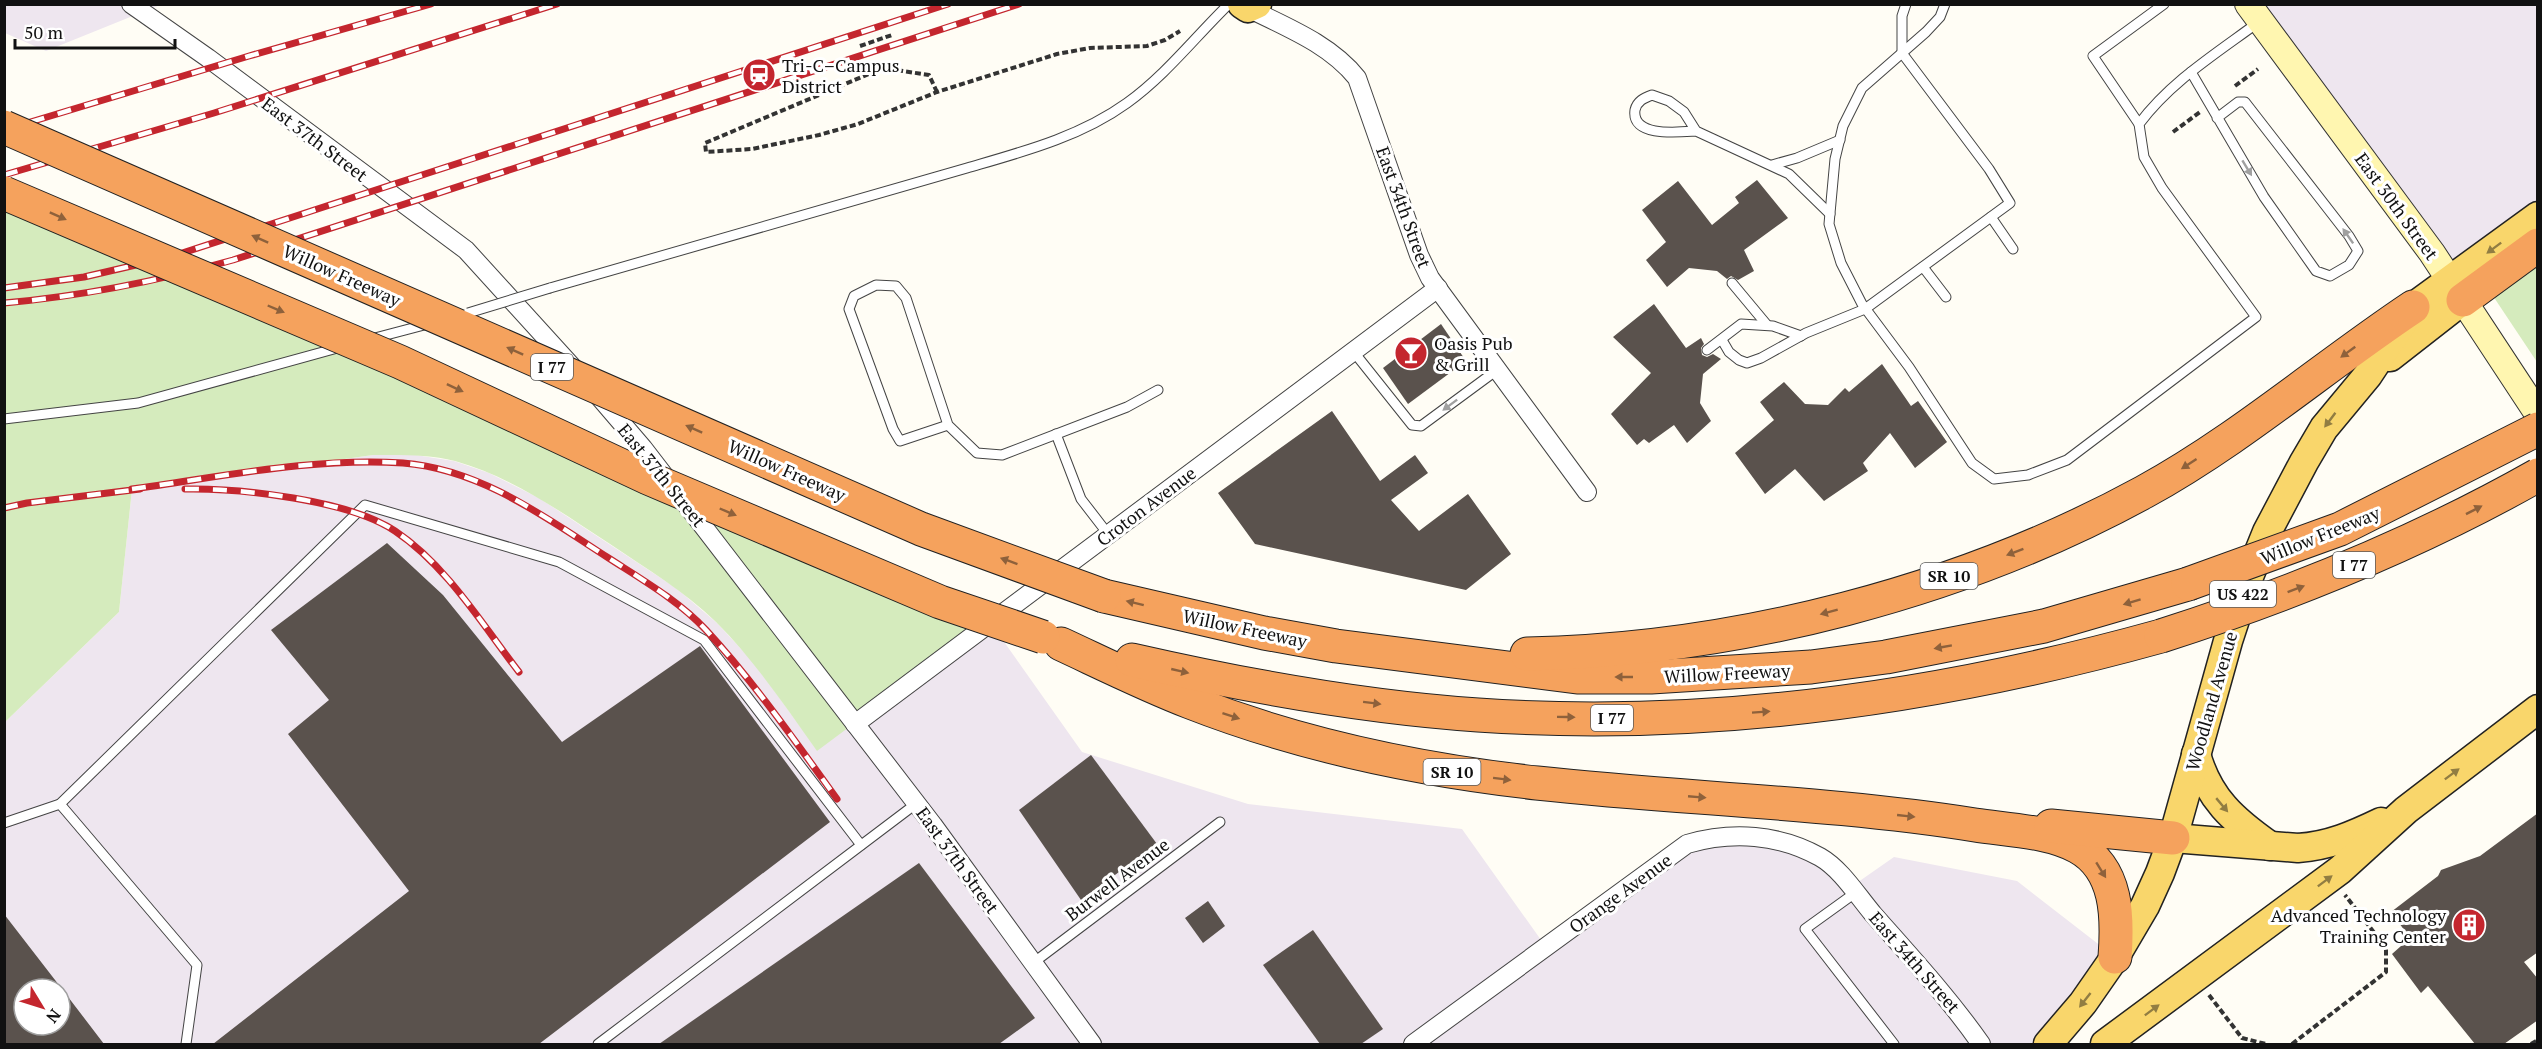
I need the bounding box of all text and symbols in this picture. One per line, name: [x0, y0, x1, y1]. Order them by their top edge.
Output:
scale bar: [15, 12, 176, 50]
text: 50 m: [24, 20, 64, 44]
place label: Tri-C–Campus District: [782, 53, 900, 98]
station icon: Tri-C–Campus District: [741, 57, 777, 93]
street label: East 37th Street: [257, 91, 373, 187]
street label: East 34th Street: [1371, 143, 1437, 271]
street label: East 30th Street: [2350, 147, 2444, 265]
one-way arrow: [2241, 160, 2252, 177]
one-way arrow: [49, 212, 67, 222]
one-way arrow: [2343, 228, 2354, 244]
one-way arrow: [250, 234, 268, 244]
street label: Willow Freeway: [279, 238, 405, 312]
one-way arrow: [2487, 242, 2502, 254]
one-way arrow: [267, 305, 285, 315]
place label: Oasis Pub & Grill: [1434, 331, 1513, 376]
bar icon: Oasis Pub & Grill: [1393, 335, 1429, 371]
one-way arrow: [506, 346, 524, 356]
one-way arrow: [2340, 346, 2356, 358]
road number: I 77: [531, 354, 573, 380]
one-way arrow: [446, 383, 463, 392]
one-way arrow: [1443, 398, 1458, 410]
one-way arrow: [2325, 413, 2337, 428]
street label: East 37th Street: [613, 418, 711, 532]
one-way arrow: [685, 425, 702, 434]
street label: Willow Freeway: [724, 433, 850, 507]
one-way arrow: [2180, 459, 2197, 470]
street label: Croton Avenue: [1091, 461, 1201, 551]
street label: Willow Freeway: [2257, 500, 2384, 570]
one-way arrow: [2465, 505, 2482, 514]
one-way arrow: [719, 507, 736, 516]
one-way arrow: [2005, 547, 2023, 557]
road number: I 77: [2333, 552, 2375, 578]
one-way arrow: [1000, 556, 1018, 566]
road number: SR 10: [1920, 563, 1978, 589]
road number: US 422: [2210, 581, 2276, 607]
one-way arrow: [2287, 584, 2305, 594]
one-way arrow: [1126, 598, 1144, 608]
one-way arrow: [2123, 598, 2141, 607]
street label: Willow Freeway: [1181, 603, 1310, 653]
one-way arrow: [1820, 608, 1839, 618]
street label: Woodland Avenue: [2180, 629, 2242, 773]
one-way arrow: [1933, 643, 1952, 652]
street label: Willow Freeway: [1663, 658, 1792, 688]
one-way arrow: [1171, 667, 1190, 676]
one-way arrow: [1614, 672, 1633, 682]
one-way arrow: [1363, 699, 1382, 708]
road number: I 77: [1591, 705, 1633, 731]
one-way arrow: [1752, 707, 1771, 717]
one-way arrow: [1222, 712, 1240, 721]
one-way arrow: [1557, 713, 1576, 722]
road number: SR 10: [1424, 759, 1480, 785]
one-way arrow: [2444, 768, 2460, 780]
one-way arrow: [1493, 774, 1512, 784]
one-way arrow: [1687, 792, 1706, 802]
one-way arrow: [2215, 797, 2228, 812]
street label: East 37th Street: [911, 802, 1005, 918]
one-way arrow: [1897, 811, 1916, 821]
street label: Burwell Avenue: [1060, 832, 1174, 926]
street label: Orange Avenue: [1564, 848, 1676, 938]
one-way arrow: [2095, 862, 2106, 878]
one-way arrow: [2317, 875, 2333, 887]
place label: Advanced Technology Training Center: [2271, 903, 2447, 948]
street label: East 34th Street: [1864, 906, 1966, 1018]
building icon: Advanced Technology Training Center: [2451, 907, 2487, 943]
north arrow: [12, 977, 72, 1037]
one-way arrow: [2079, 991, 2091, 1007]
one-way arrow: [2144, 1004, 2159, 1016]
text: N: [41, 1005, 66, 1028]

